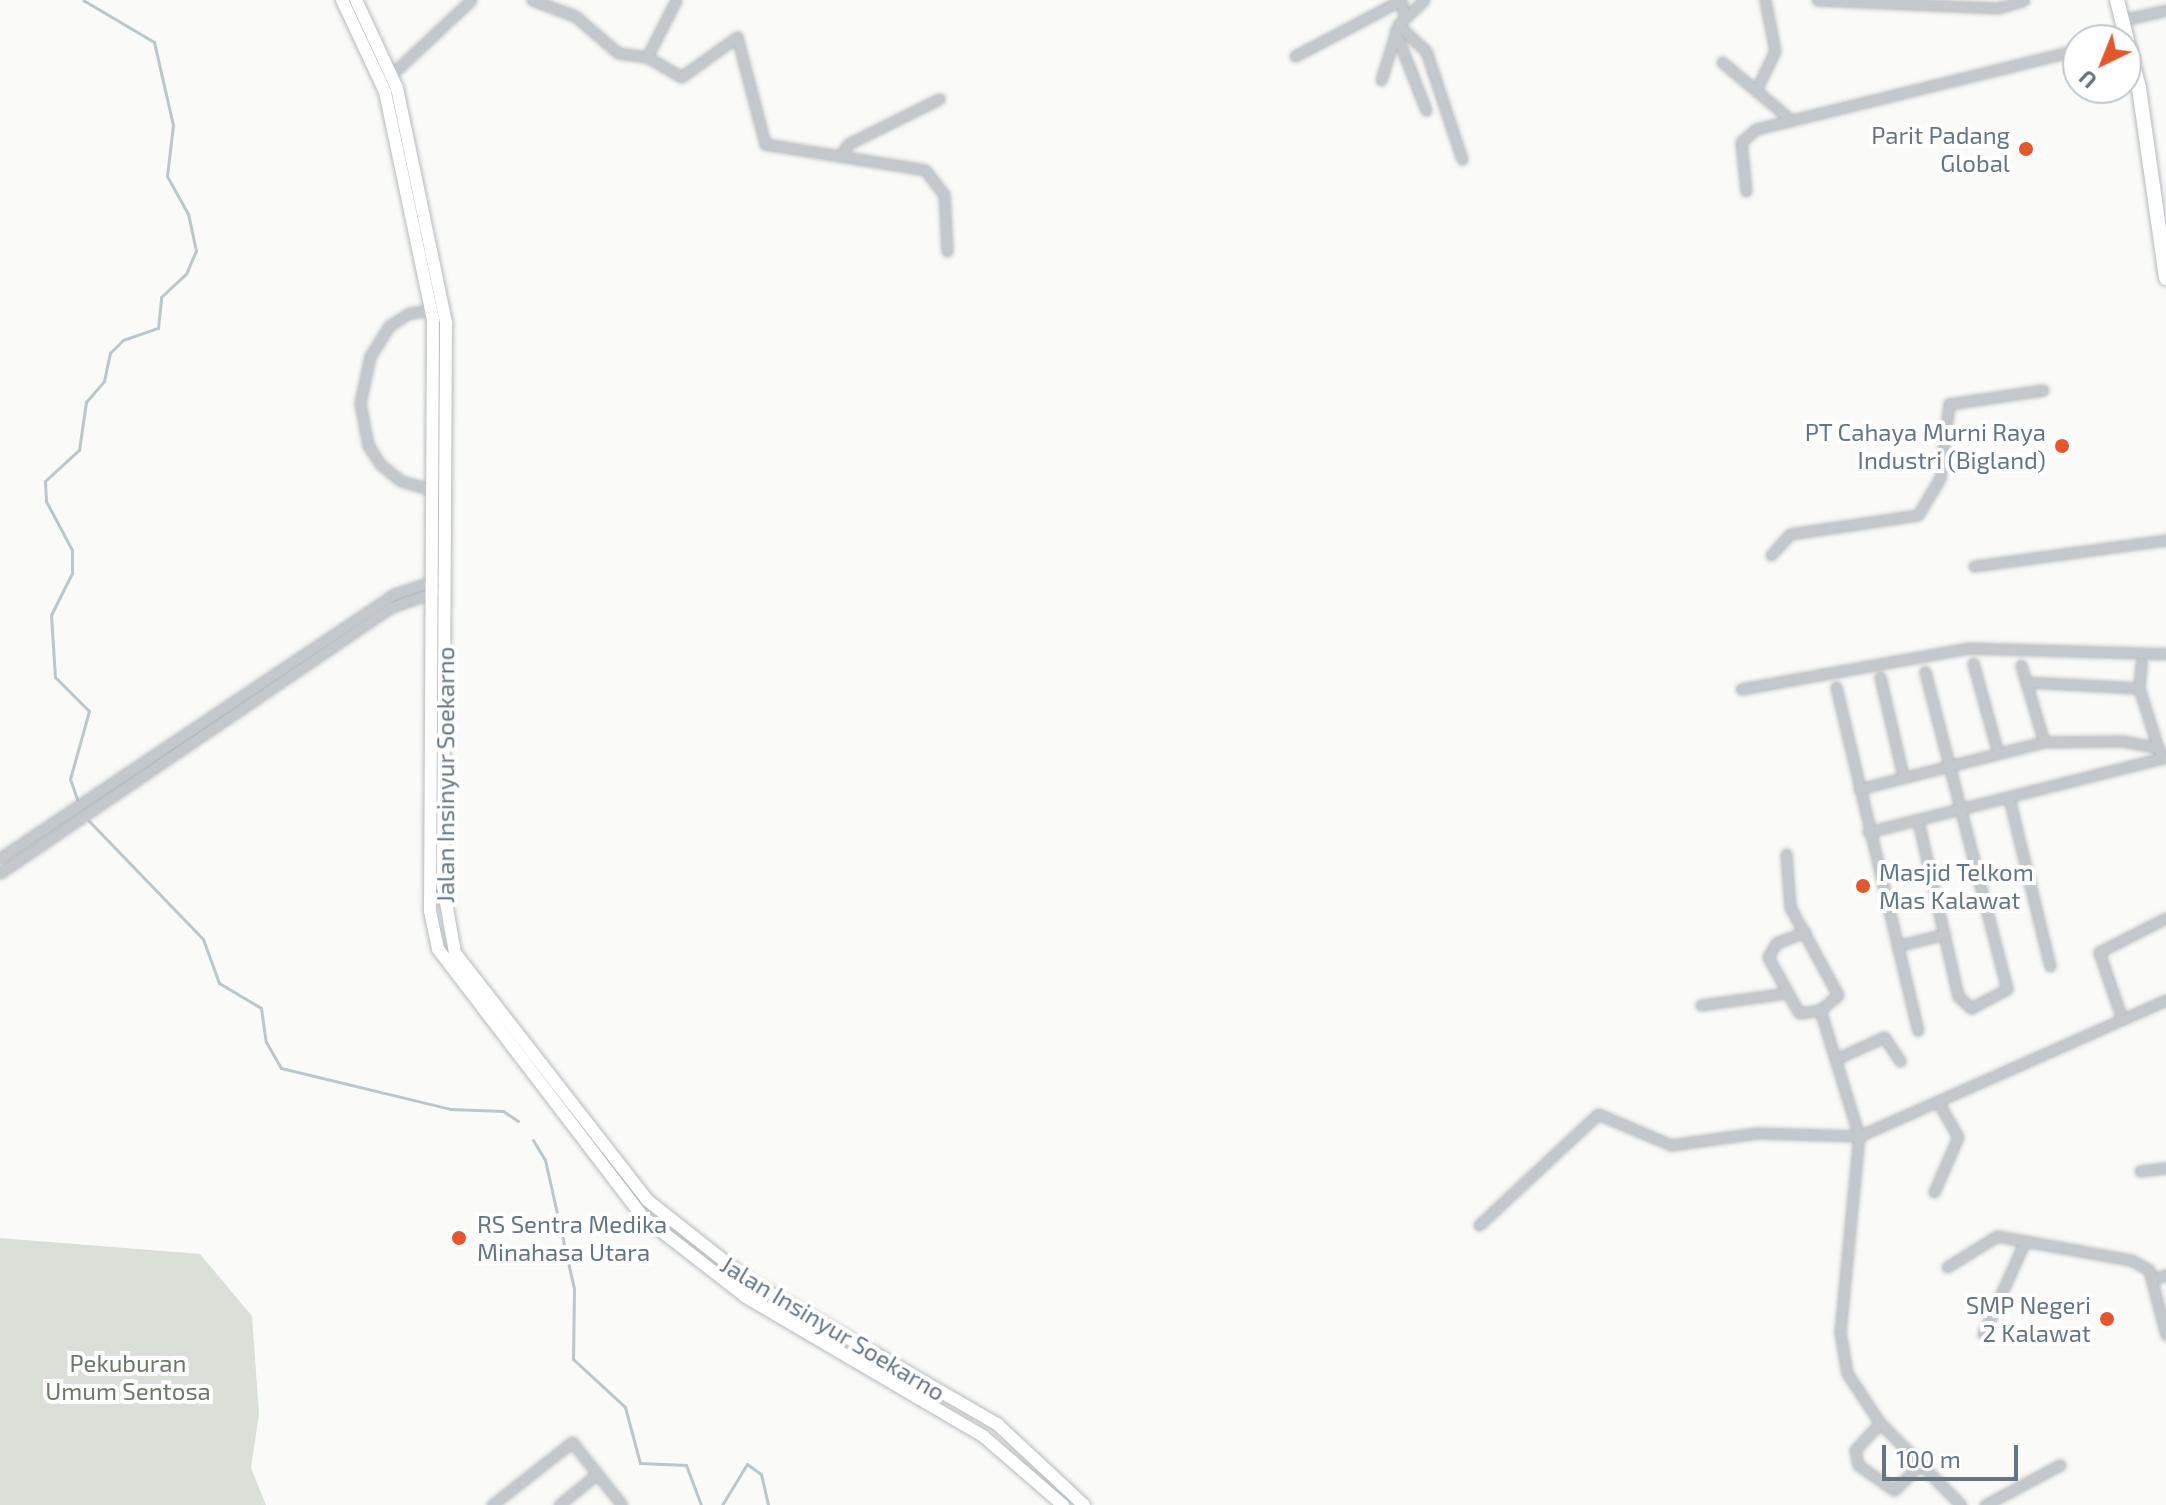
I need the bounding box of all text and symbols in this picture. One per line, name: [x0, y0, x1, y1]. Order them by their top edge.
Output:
north arrow: [2062, 24, 2142, 104]
text: U: [2073, 65, 2101, 95]
place label: Parit Padang Global: [1871, 121, 2010, 177]
marker: Parit Padang Global: [2017, 140, 2035, 158]
place label: PT Cahaya Murni Raya Industri (Bigland): [1804, 418, 2046, 474]
marker: PT Cahaya Murni Raya Industri (Bigland): [2053, 437, 2071, 455]
street label: Jalan Insinyur Soekarno: [431, 646, 459, 904]
place label: Masjid Telkom Mas Kalawat: [1879, 858, 2034, 914]
marker: Masjid Telkom Mas Kalawat: [1854, 877, 1872, 895]
place label: RS Sentra Medika Minahasa Utara: [477, 1210, 667, 1266]
marker: RS Sentra Medika Minahasa Utara: [448, 1227, 470, 1249]
street label: Jalan Insinyur Soekarno: [715, 1249, 951, 1407]
place label: SMP Negeri 2 Kalawat: [1965, 1291, 2091, 1347]
marker: SMP Negeri 2 Kalawat: [2098, 1310, 2116, 1328]
park label: Pekuburan Umum Sentosa: [45, 1349, 211, 1405]
scale bar: [1886, 1429, 2022, 1479]
text: 100 m: [1896, 1444, 1961, 1473]

